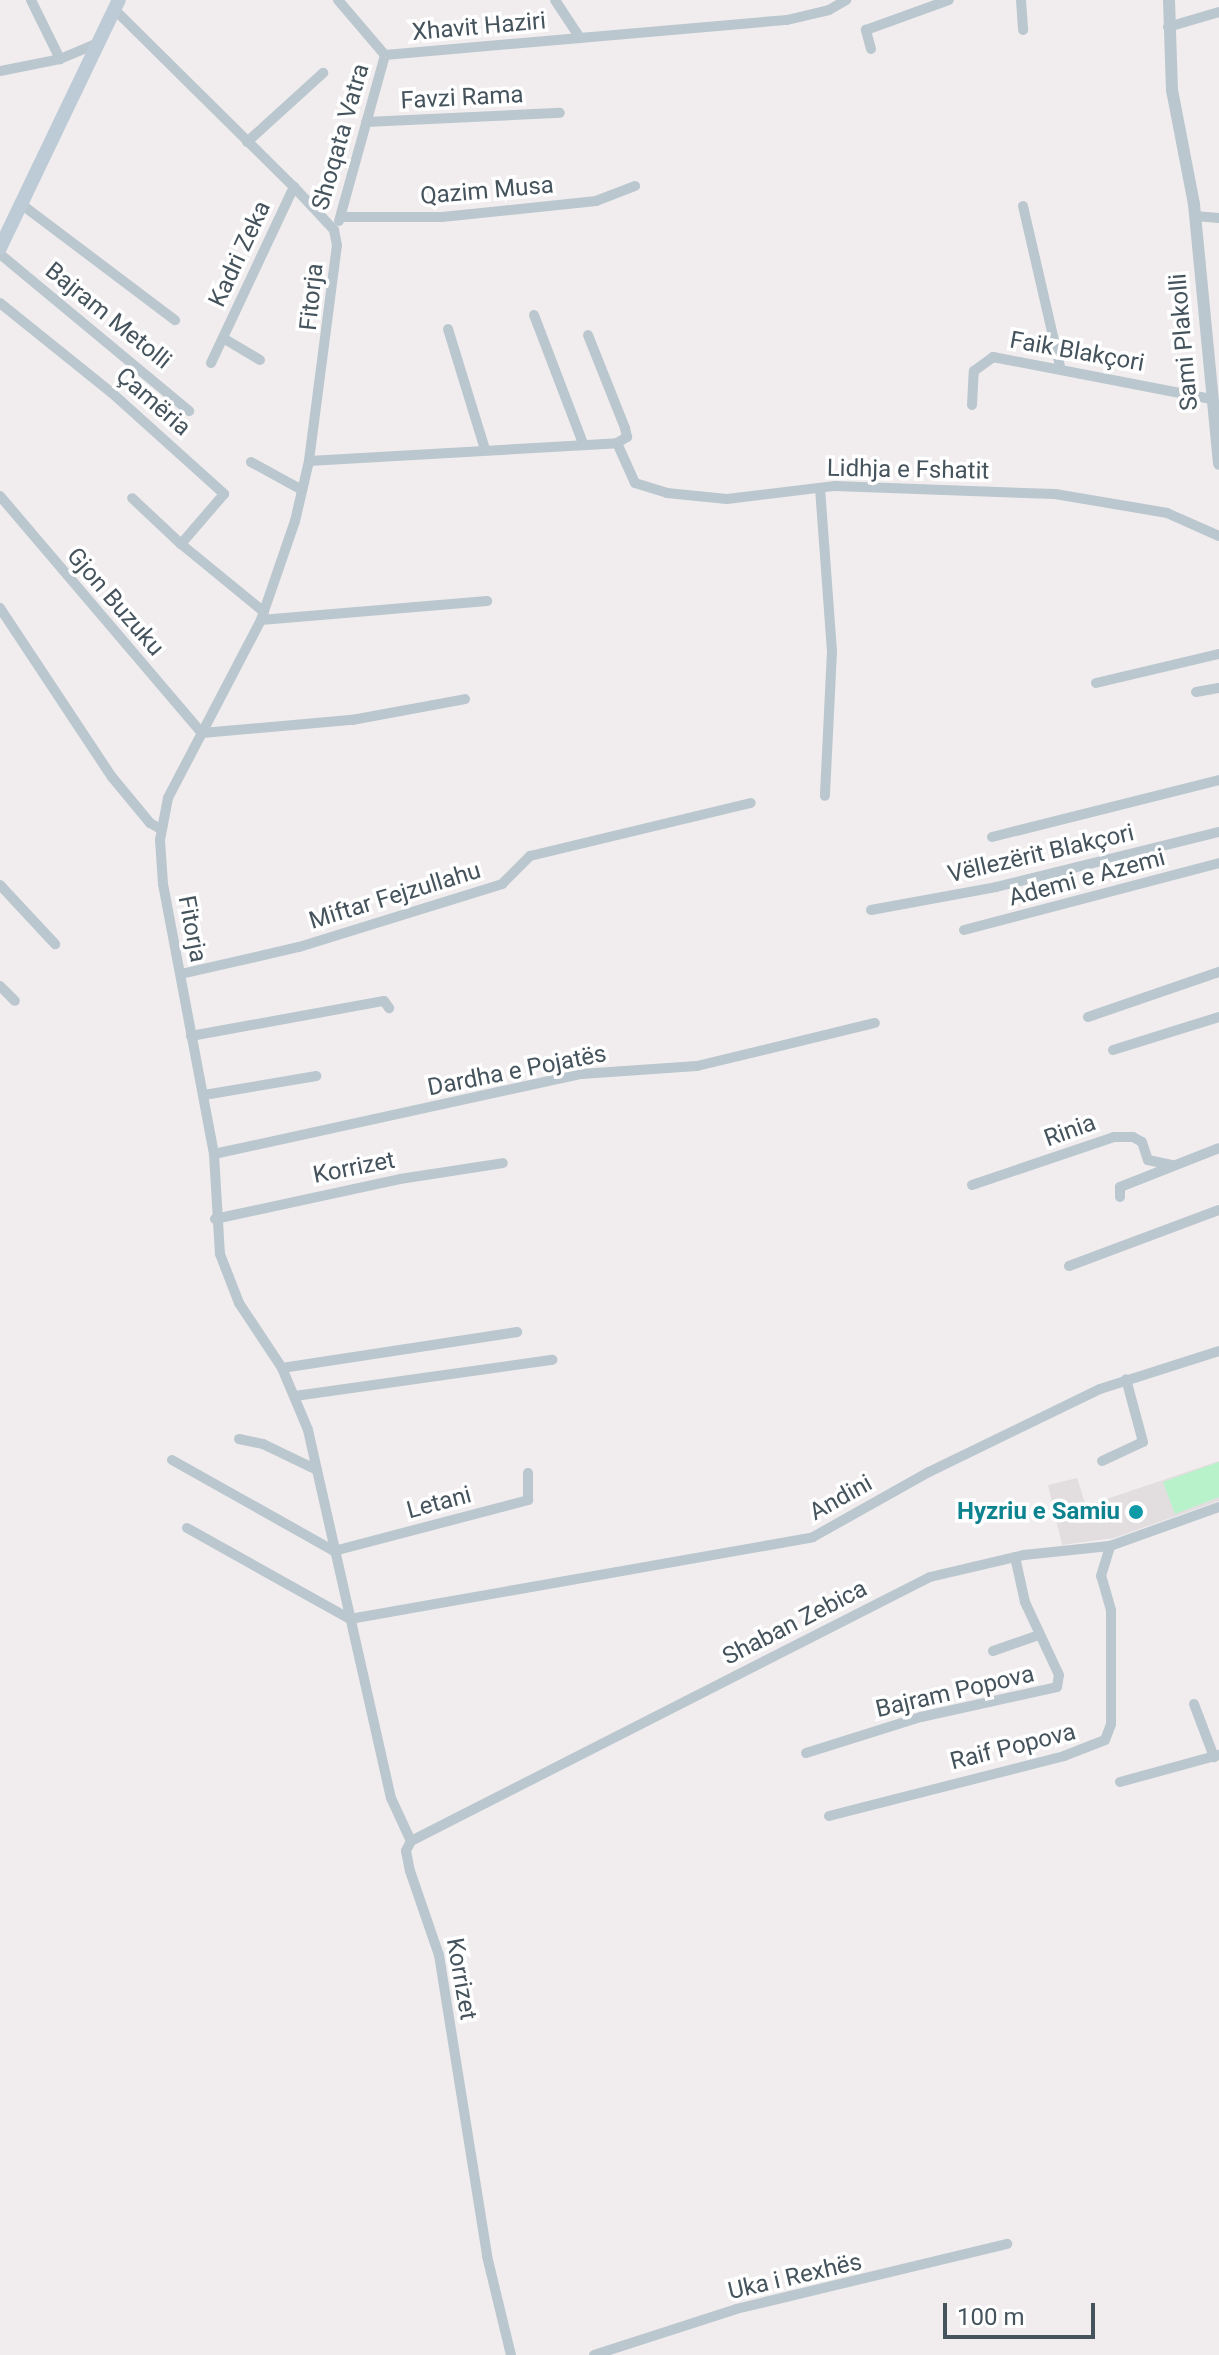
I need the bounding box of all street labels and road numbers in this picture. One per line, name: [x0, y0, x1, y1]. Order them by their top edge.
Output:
street label: Xhavit Haziri: [411, 7, 547, 47]
street label: Shoqata Vatra: [306, 60, 376, 214]
street label: Favzi Rama: [400, 80, 524, 116]
street label: Qazim Musa: [419, 171, 555, 211]
street label: Kadri Zeka: [203, 196, 277, 312]
street label: Bajram Metolli: [39, 256, 177, 376]
street label: Fitorja: [294, 262, 330, 332]
street label: Sami Plakolli: [1164, 272, 1204, 412]
street label: Faik Blakçori: [1008, 326, 1146, 378]
street label: Çamëria: [110, 362, 196, 442]
street label: Lidhja e Fshatit: [827, 454, 989, 486]
street label: Gjon Buzuku: [60, 542, 170, 662]
street label: Vëllezërit Blakçori: [945, 819, 1137, 889]
street label: Ademi e Azemi: [1006, 843, 1168, 913]
street label: Miftar Fejzullahu: [306, 856, 484, 936]
street label: Fitorja: [171, 893, 213, 965]
street label: Dardha e Pojatës: [425, 1040, 609, 1102]
street label: Rinia: [1040, 1108, 1100, 1154]
street label: Korrizet: [311, 1146, 397, 1190]
street label: Andini: [805, 1469, 877, 1527]
street label: Letani: [404, 1481, 474, 1525]
street label: Shaban Zebica: [718, 1574, 872, 1672]
street label: Bajram Popova: [873, 1660, 1037, 1724]
street label: Raif Popova: [947, 1718, 1079, 1776]
street label: Korrizet: [440, 1936, 482, 2022]
street label: Uka i Rexhës: [725, 2248, 865, 2306]

